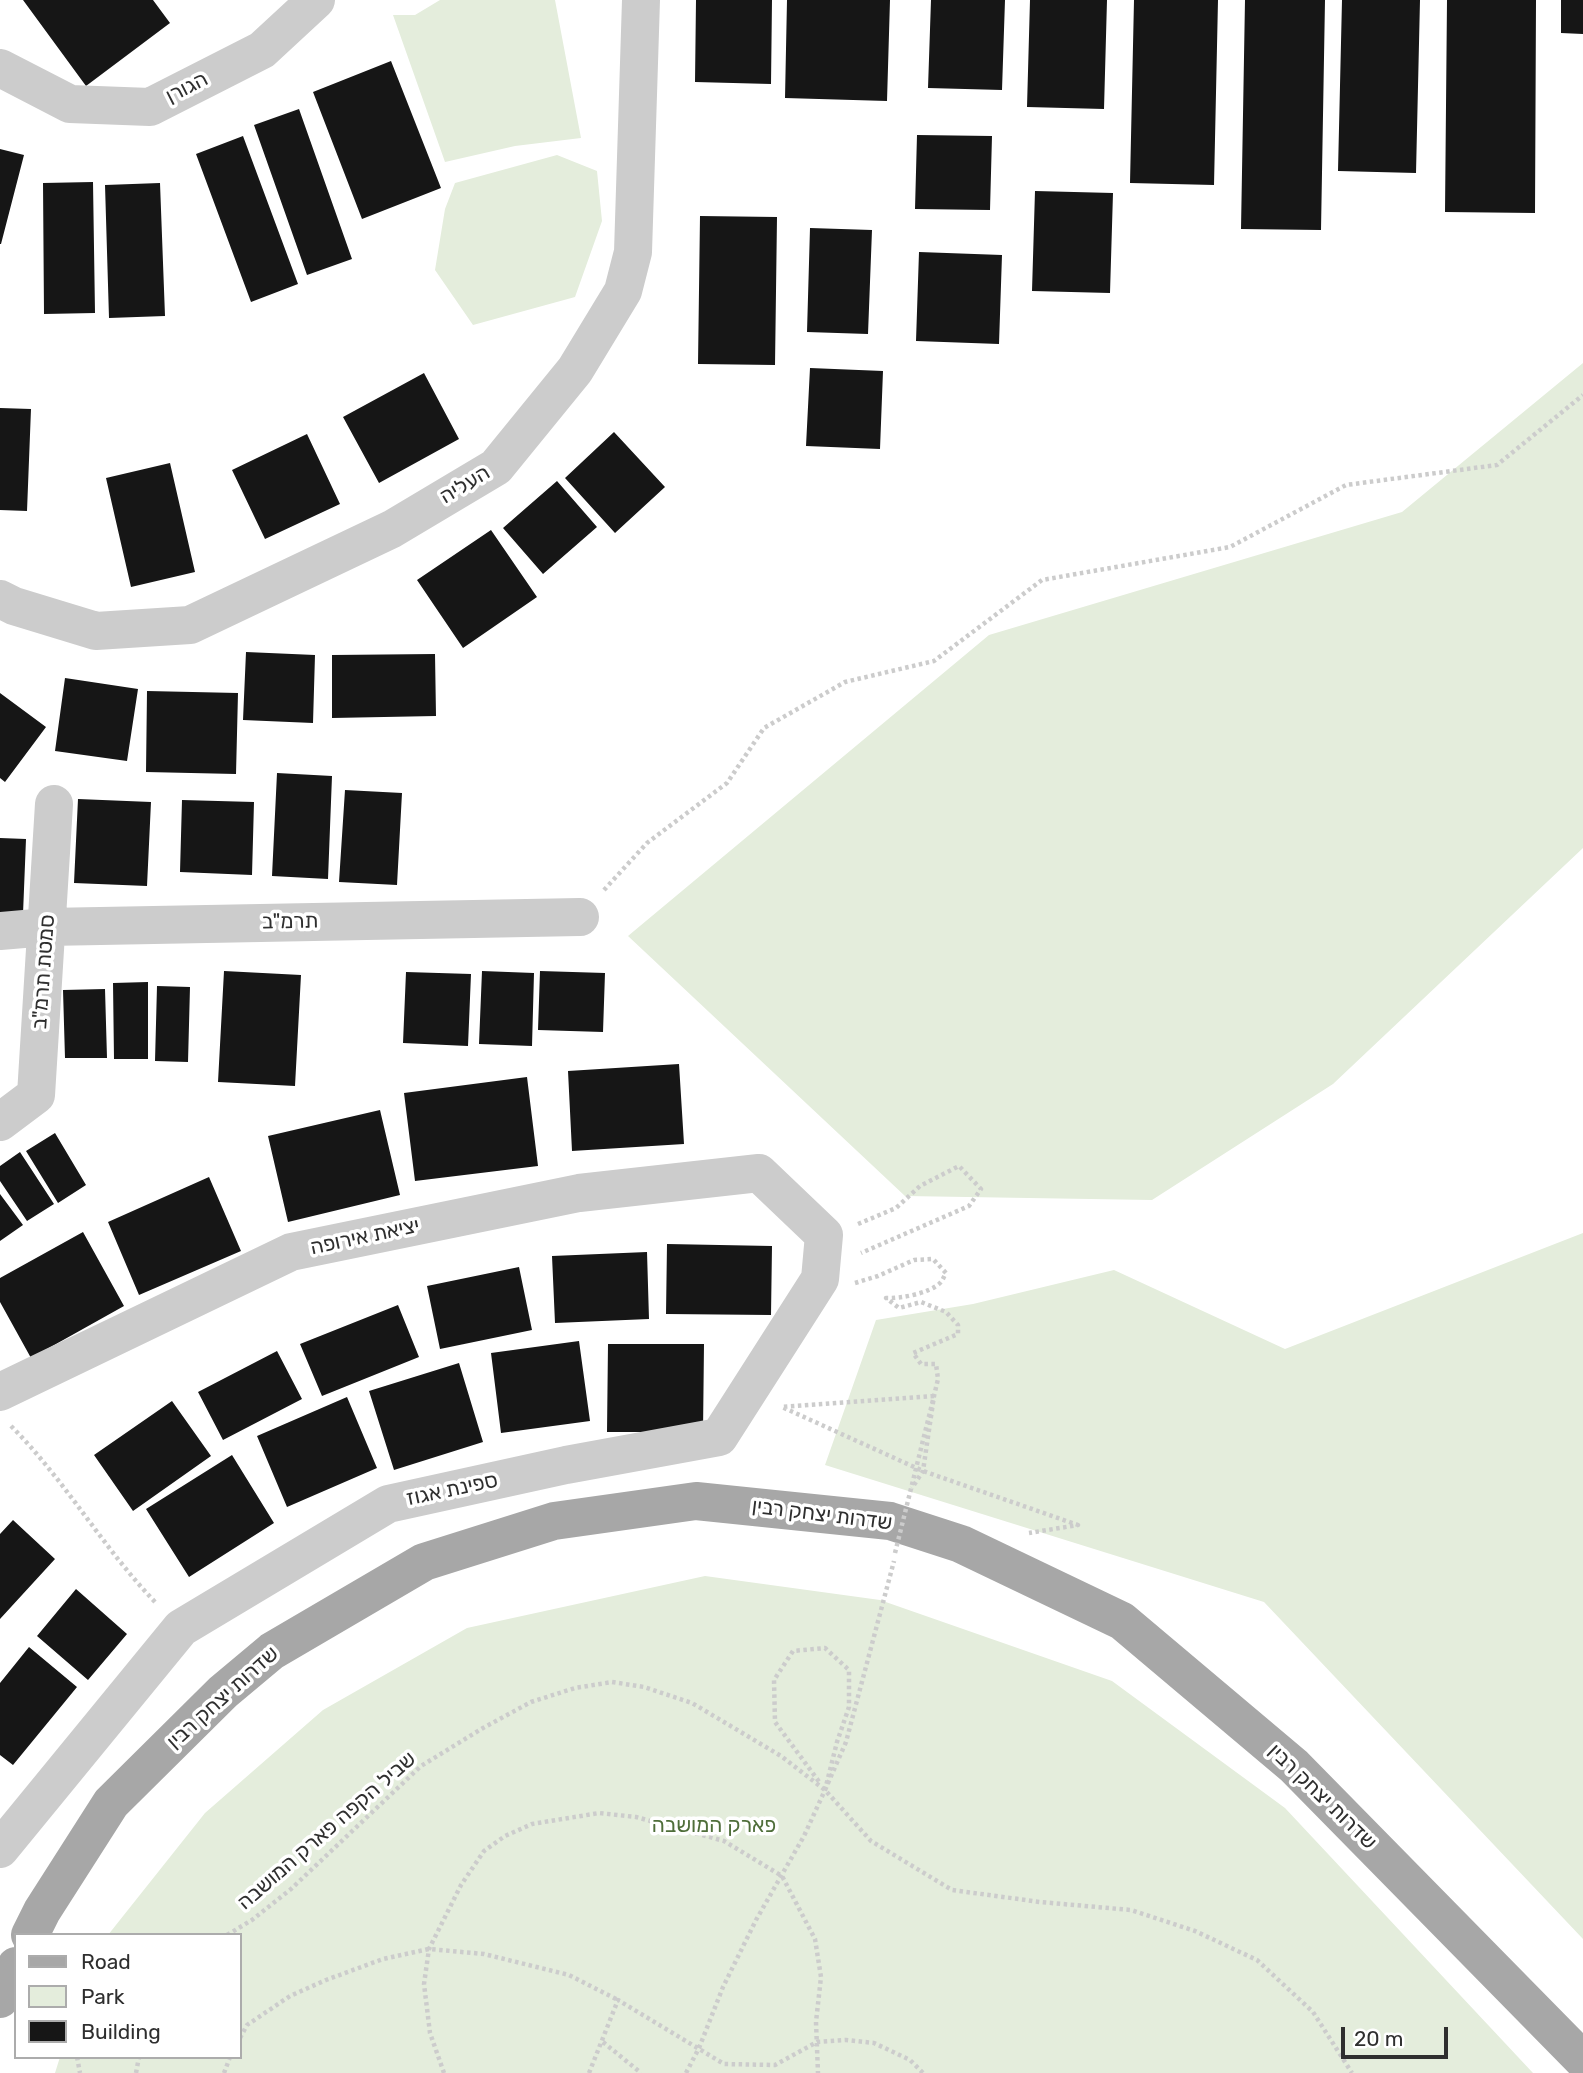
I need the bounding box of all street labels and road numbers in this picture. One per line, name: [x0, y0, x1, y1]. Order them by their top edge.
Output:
street label: הגורן: [162, 67, 212, 109]
street label: העליה: [435, 460, 495, 510]
street label: תרמ"ב: [262, 909, 318, 935]
street label: סמטת תרמ"ב: [27, 914, 61, 1030]
street label: יציאת אירופה: [308, 1213, 422, 1261]
street label: ספינת אגוז: [404, 1468, 500, 1512]
street label: שדרות יצחק רבין: [750, 1494, 894, 1536]
street label: שדרות יצחק רבין: [162, 1641, 284, 1755]
street label: שדרות יצחק רבין: [1262, 1739, 1382, 1855]
street label: שביל הקפה פארק המושבה: [233, 1747, 421, 1915]

